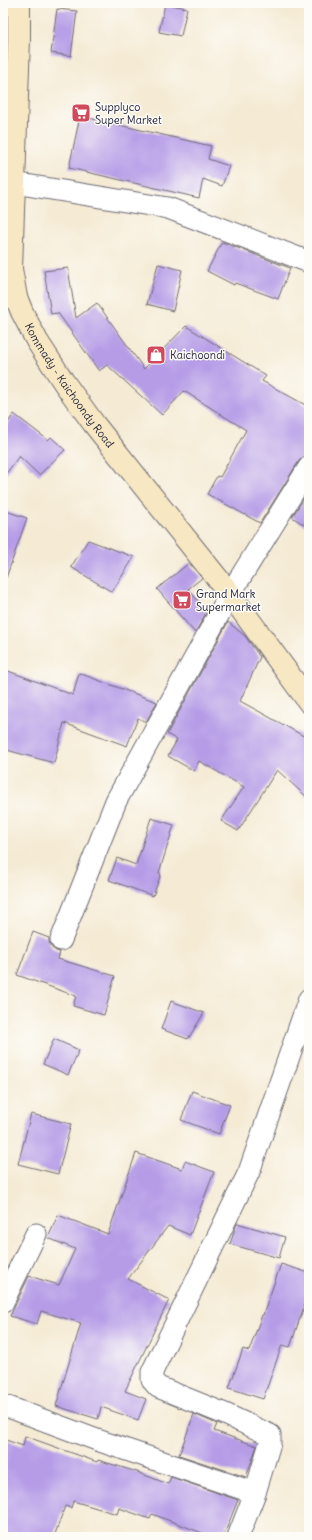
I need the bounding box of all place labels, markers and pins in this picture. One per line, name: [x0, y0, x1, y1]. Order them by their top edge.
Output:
place label: Supplyco Super Market: [95, 100, 162, 127]
supermarket icon: Supplyco Super Market: [70, 102, 92, 124]
shop icon: Kaichoondi: [145, 344, 167, 366]
place label: Kaichoondi: [170, 348, 225, 362]
place label: Grand Mark Supermarket: [196, 587, 261, 614]
supermarket icon: Grand Mark Supermarket: [171, 589, 193, 611]

